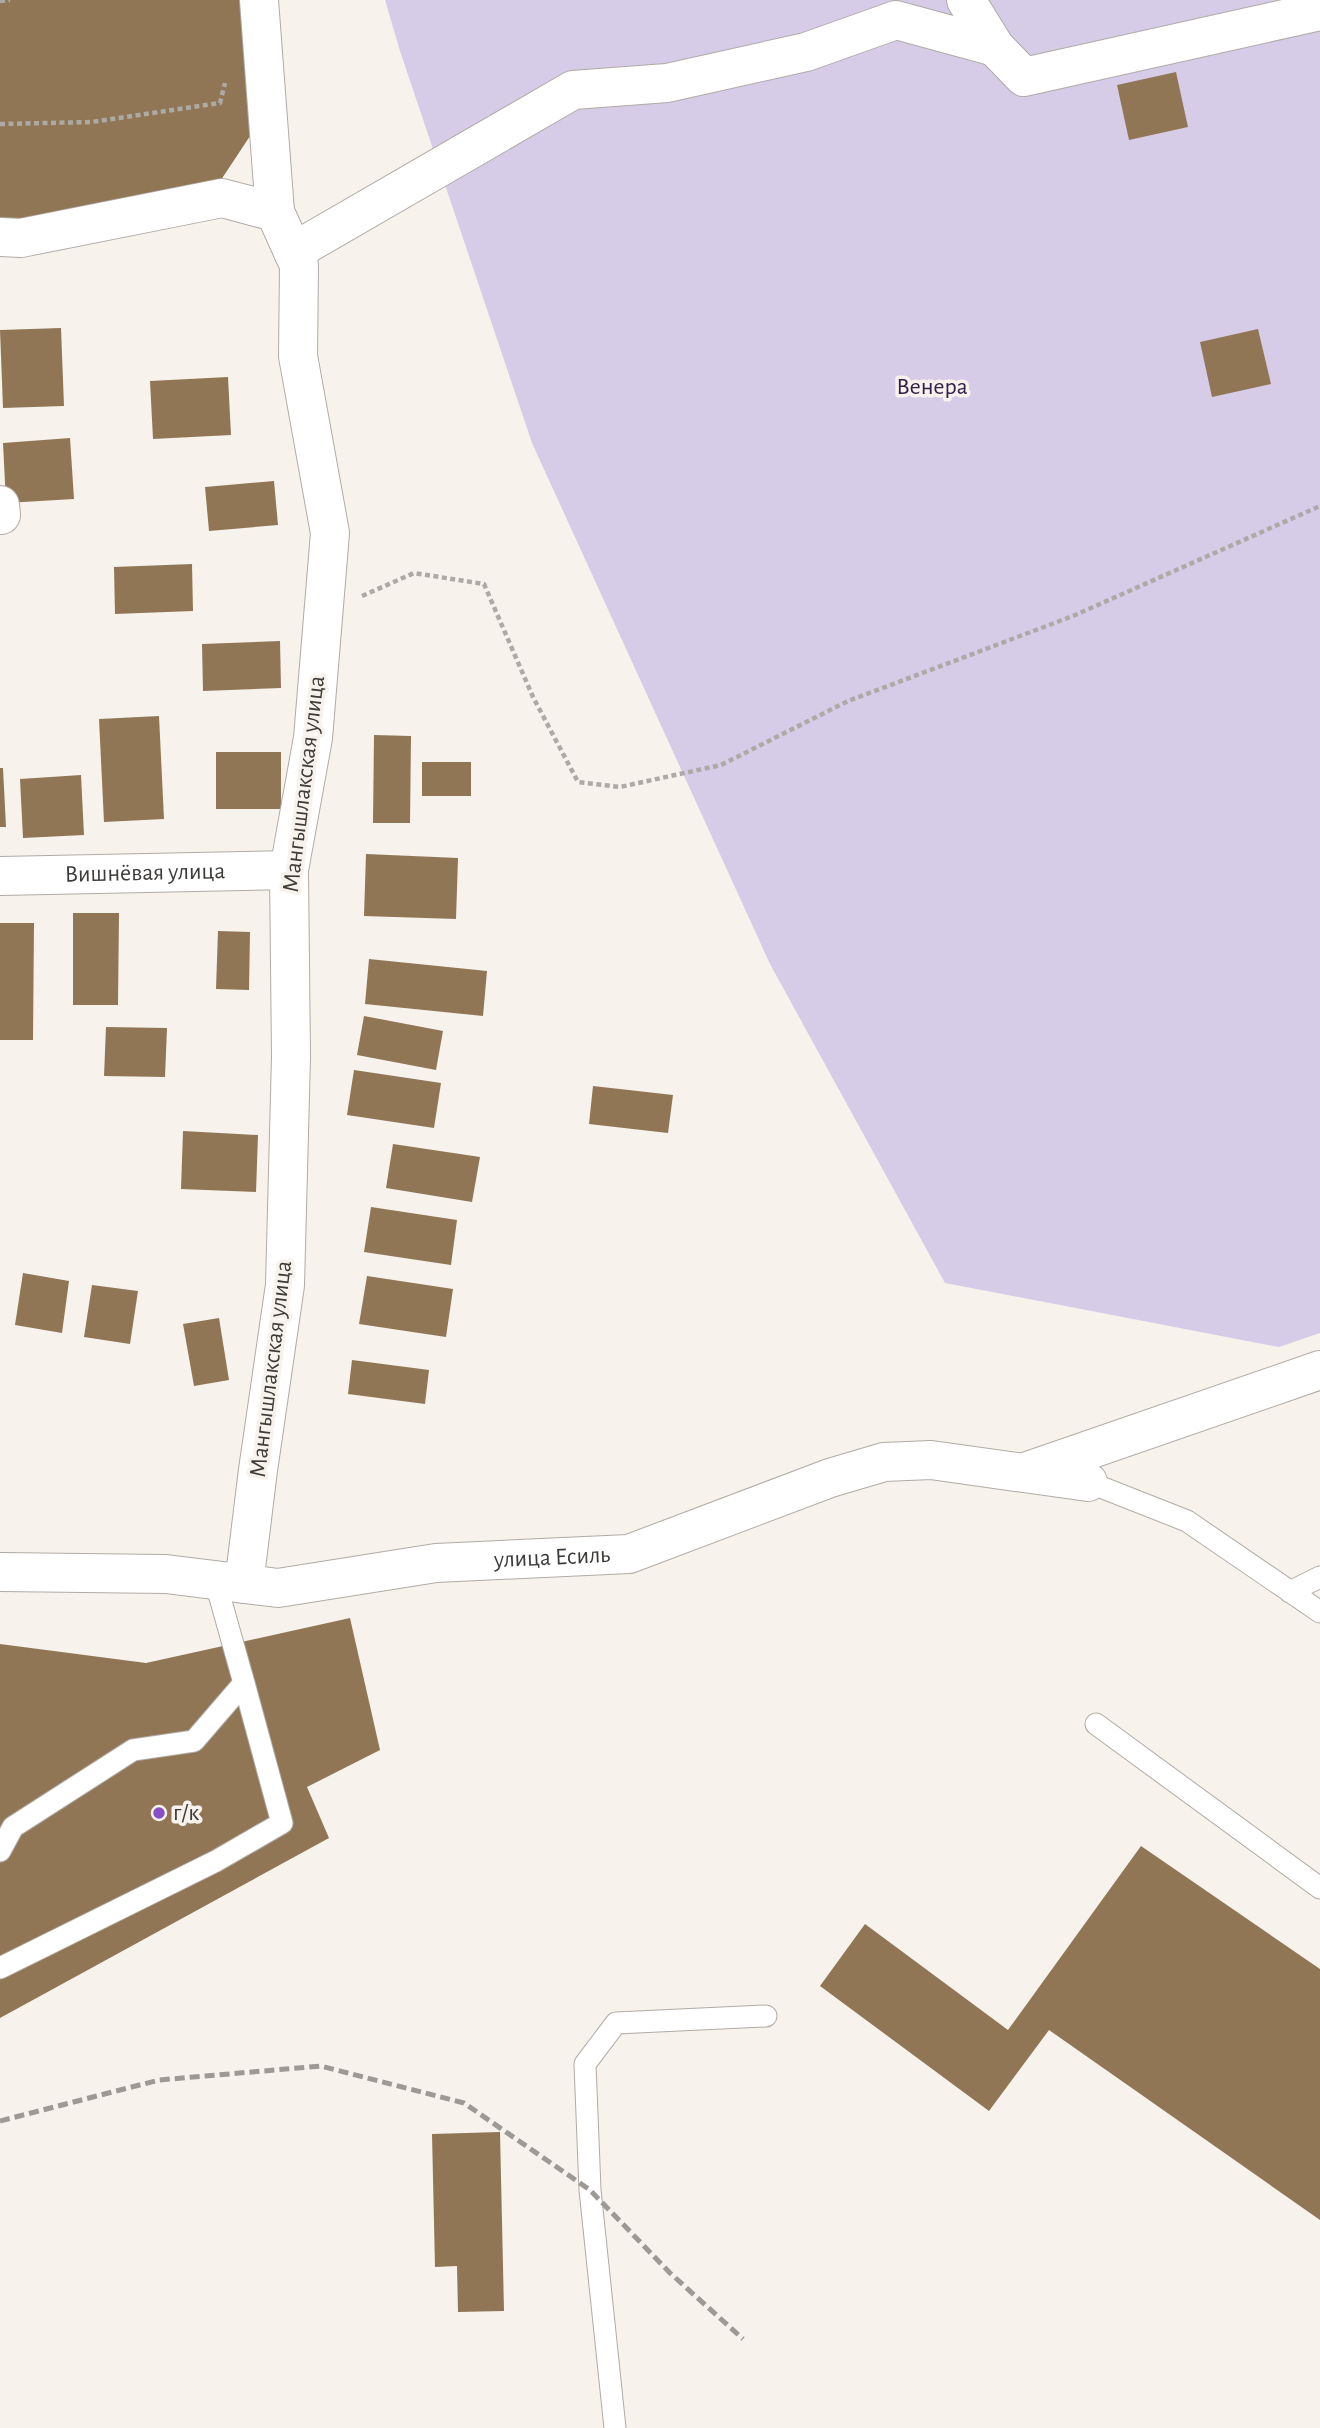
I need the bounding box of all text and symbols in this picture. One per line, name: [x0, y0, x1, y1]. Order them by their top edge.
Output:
park label: Венера: [896, 375, 968, 399]
street label: Мангышлакская улица: [279, 674, 329, 894]
street label: Вишнёвая улица: [64, 859, 226, 887]
street label: Мангышлакская улица: [246, 1259, 296, 1479]
street label: улица Есиль: [492, 1543, 611, 1572]
place label: г/к: [173, 1801, 199, 1825]
marker: г/к: [151, 1805, 167, 1821]

